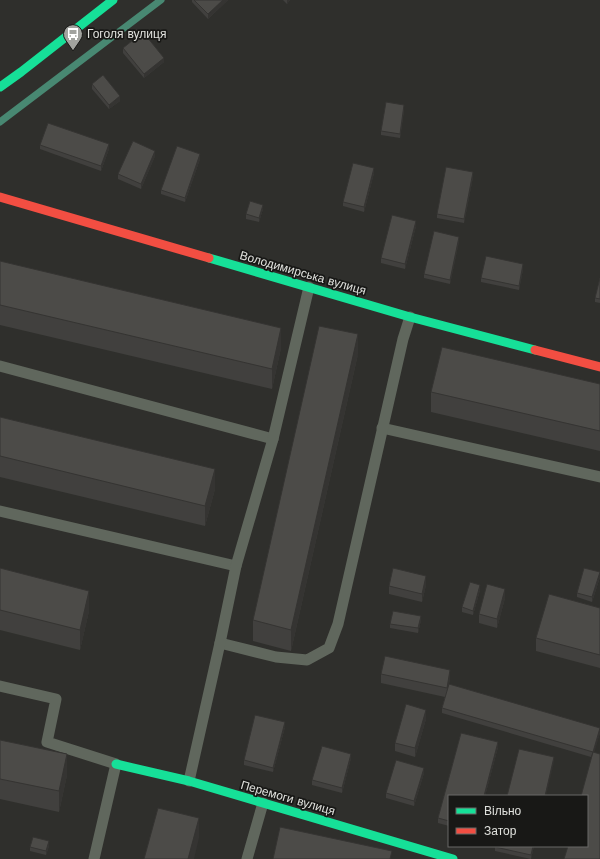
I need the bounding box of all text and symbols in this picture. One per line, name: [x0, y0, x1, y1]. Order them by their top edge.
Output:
bus stop icon: Гоголя вулиця: [62, 23, 84, 51]
place label: Гоголя вулиця: [87, 27, 166, 41]
street label: Володимирська вулиця: [238, 248, 368, 298]
street label: Перемоги вулиця: [239, 778, 337, 818]
legend: [448, 795, 588, 847]
text: Вільно: [484, 804, 522, 818]
text: Затор: [484, 824, 517, 838]

